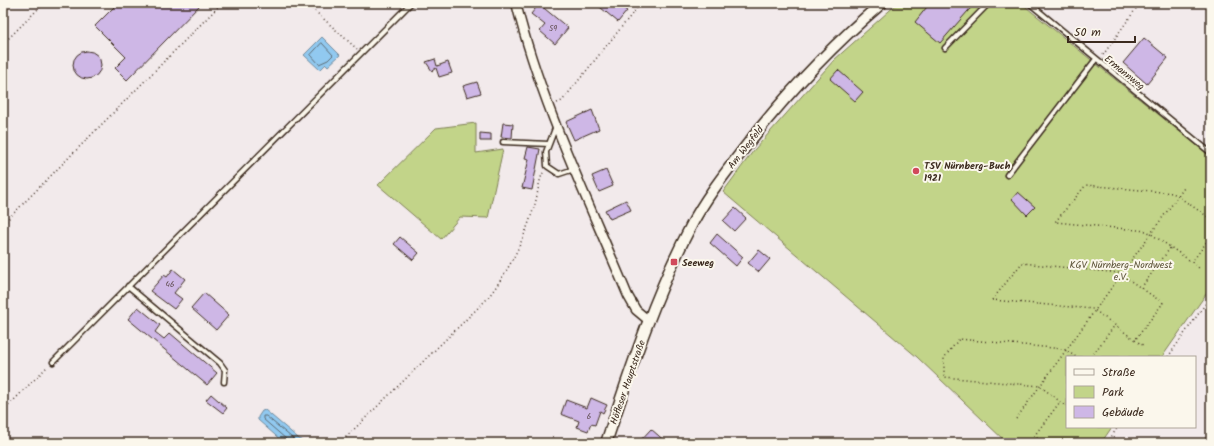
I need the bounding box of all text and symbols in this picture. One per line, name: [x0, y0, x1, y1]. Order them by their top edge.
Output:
scale bar: [1068, 18, 1135, 44]
house number: 59: [549, 22, 557, 35]
text: 50 m: [1074, 23, 1101, 42]
street label: Ermannweg: [1101, 51, 1148, 94]
street label: Am Wegfeld: [724, 122, 768, 173]
place label: TSV Nürnberg-Buch 1921: [924, 158, 1011, 186]
marker: TSV Nürnberg-Buch 1921: [911, 166, 921, 176]
place label: Seeweg: [682, 255, 714, 271]
marker: Seeweg: [669, 257, 679, 267]
park label: KGV Nürnberg-Nordwest e.V.: [1070, 257, 1173, 285]
house number: 46: [166, 278, 174, 291]
street label: Höfleser Hauptstraße: [606, 337, 650, 427]
legend: [1066, 356, 1196, 428]
text: Straße: [1102, 363, 1136, 382]
text: Park: [1102, 383, 1124, 402]
text: Gebäude: [1102, 403, 1144, 422]
house number: 6: [587, 410, 591, 423]

